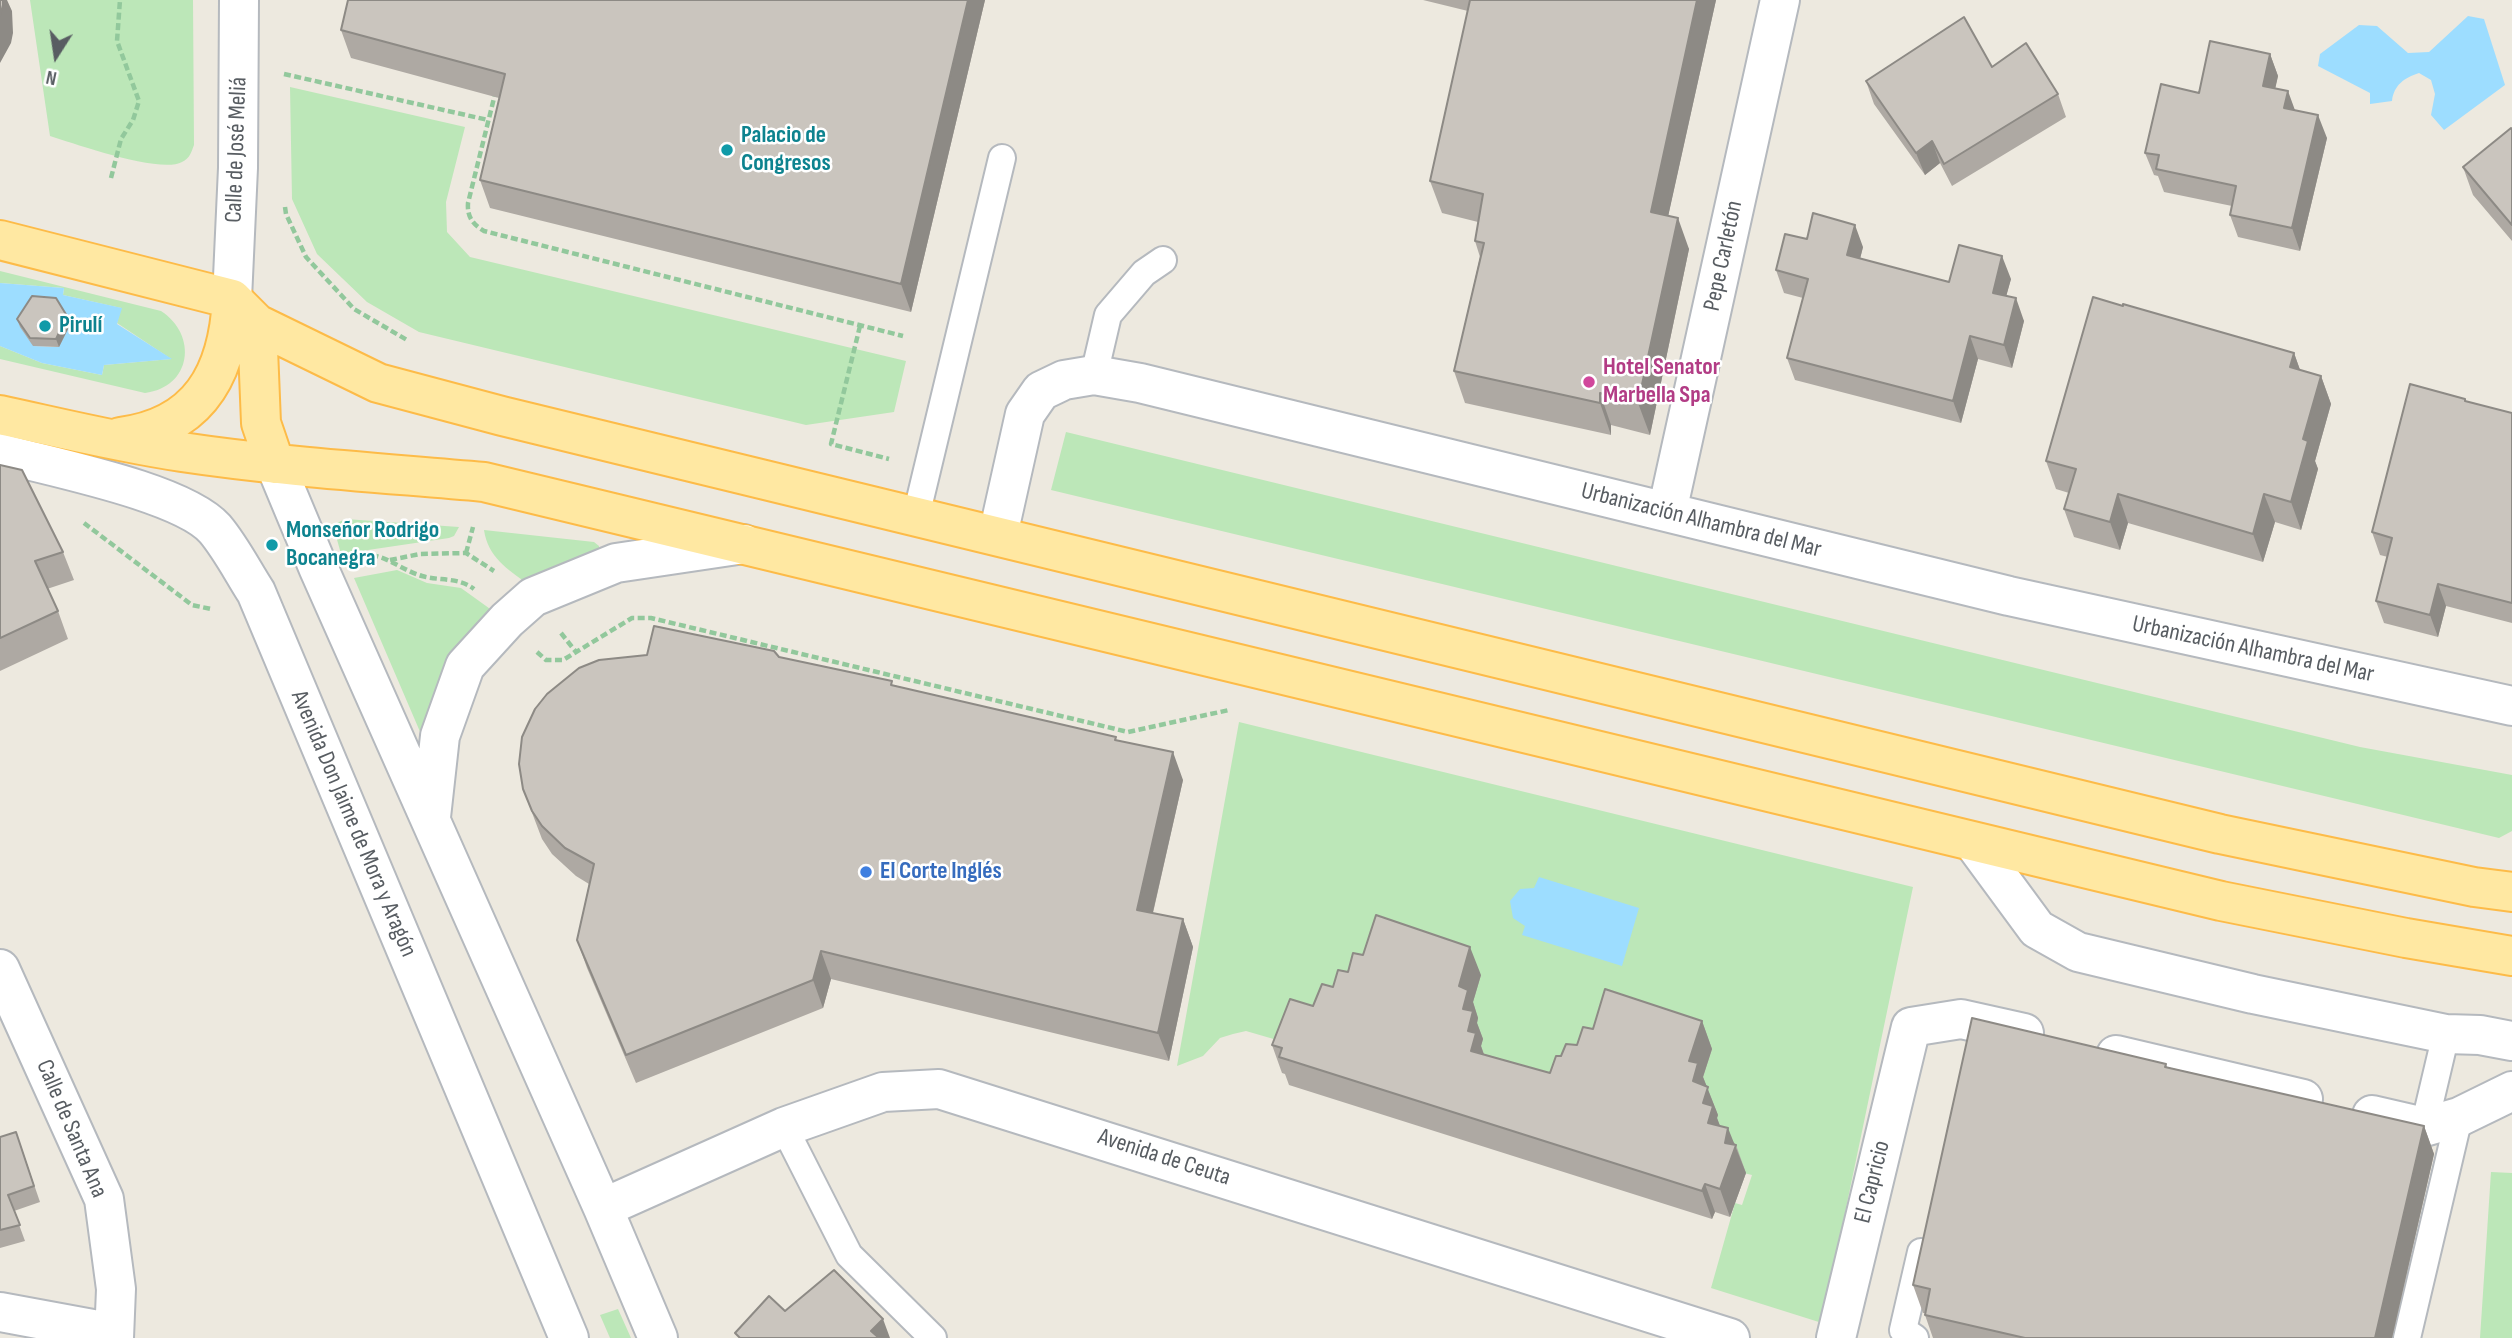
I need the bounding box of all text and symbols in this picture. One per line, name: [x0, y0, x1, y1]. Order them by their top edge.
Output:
north arrow: [21, 21, 91, 91]
text: N: [44, 65, 59, 89]
street label: Calle de José Meliá: [220, 77, 254, 223]
place label: Palacio de Congresos: [741, 122, 831, 178]
marker: Palacio de Congresos: [719, 142, 735, 158]
street label: Pepe Carletón: [1698, 198, 1750, 314]
place label: Pirulí: [59, 312, 102, 340]
marker: Pirulí: [37, 318, 53, 334]
place label: Hotel Senator Marbella Spa: [1603, 354, 1720, 410]
marker: Hotel Senator Marbella Spa: [1581, 374, 1597, 390]
street label: Urbanización Alhambra del Mar: [1578, 477, 1824, 565]
place label: Monseñor Rodrigo Bocanegra: [286, 517, 439, 573]
marker: Monseñor Rodrigo Bocanegra: [264, 537, 280, 553]
street label: Urbanización Alhambra del Mar: [2129, 610, 2377, 690]
street label: Avenida Don Jaime de Mora y Aragón: [284, 687, 422, 961]
place label: El Corte Inglés: [880, 858, 1002, 886]
marker: El Corte Inglés: [858, 864, 874, 880]
street label: Calle de Santa Ana: [29, 1056, 113, 1202]
street label: Avenida de Ceuta: [1094, 1123, 1234, 1193]
street label: El Capricio: [1849, 1138, 1897, 1226]

